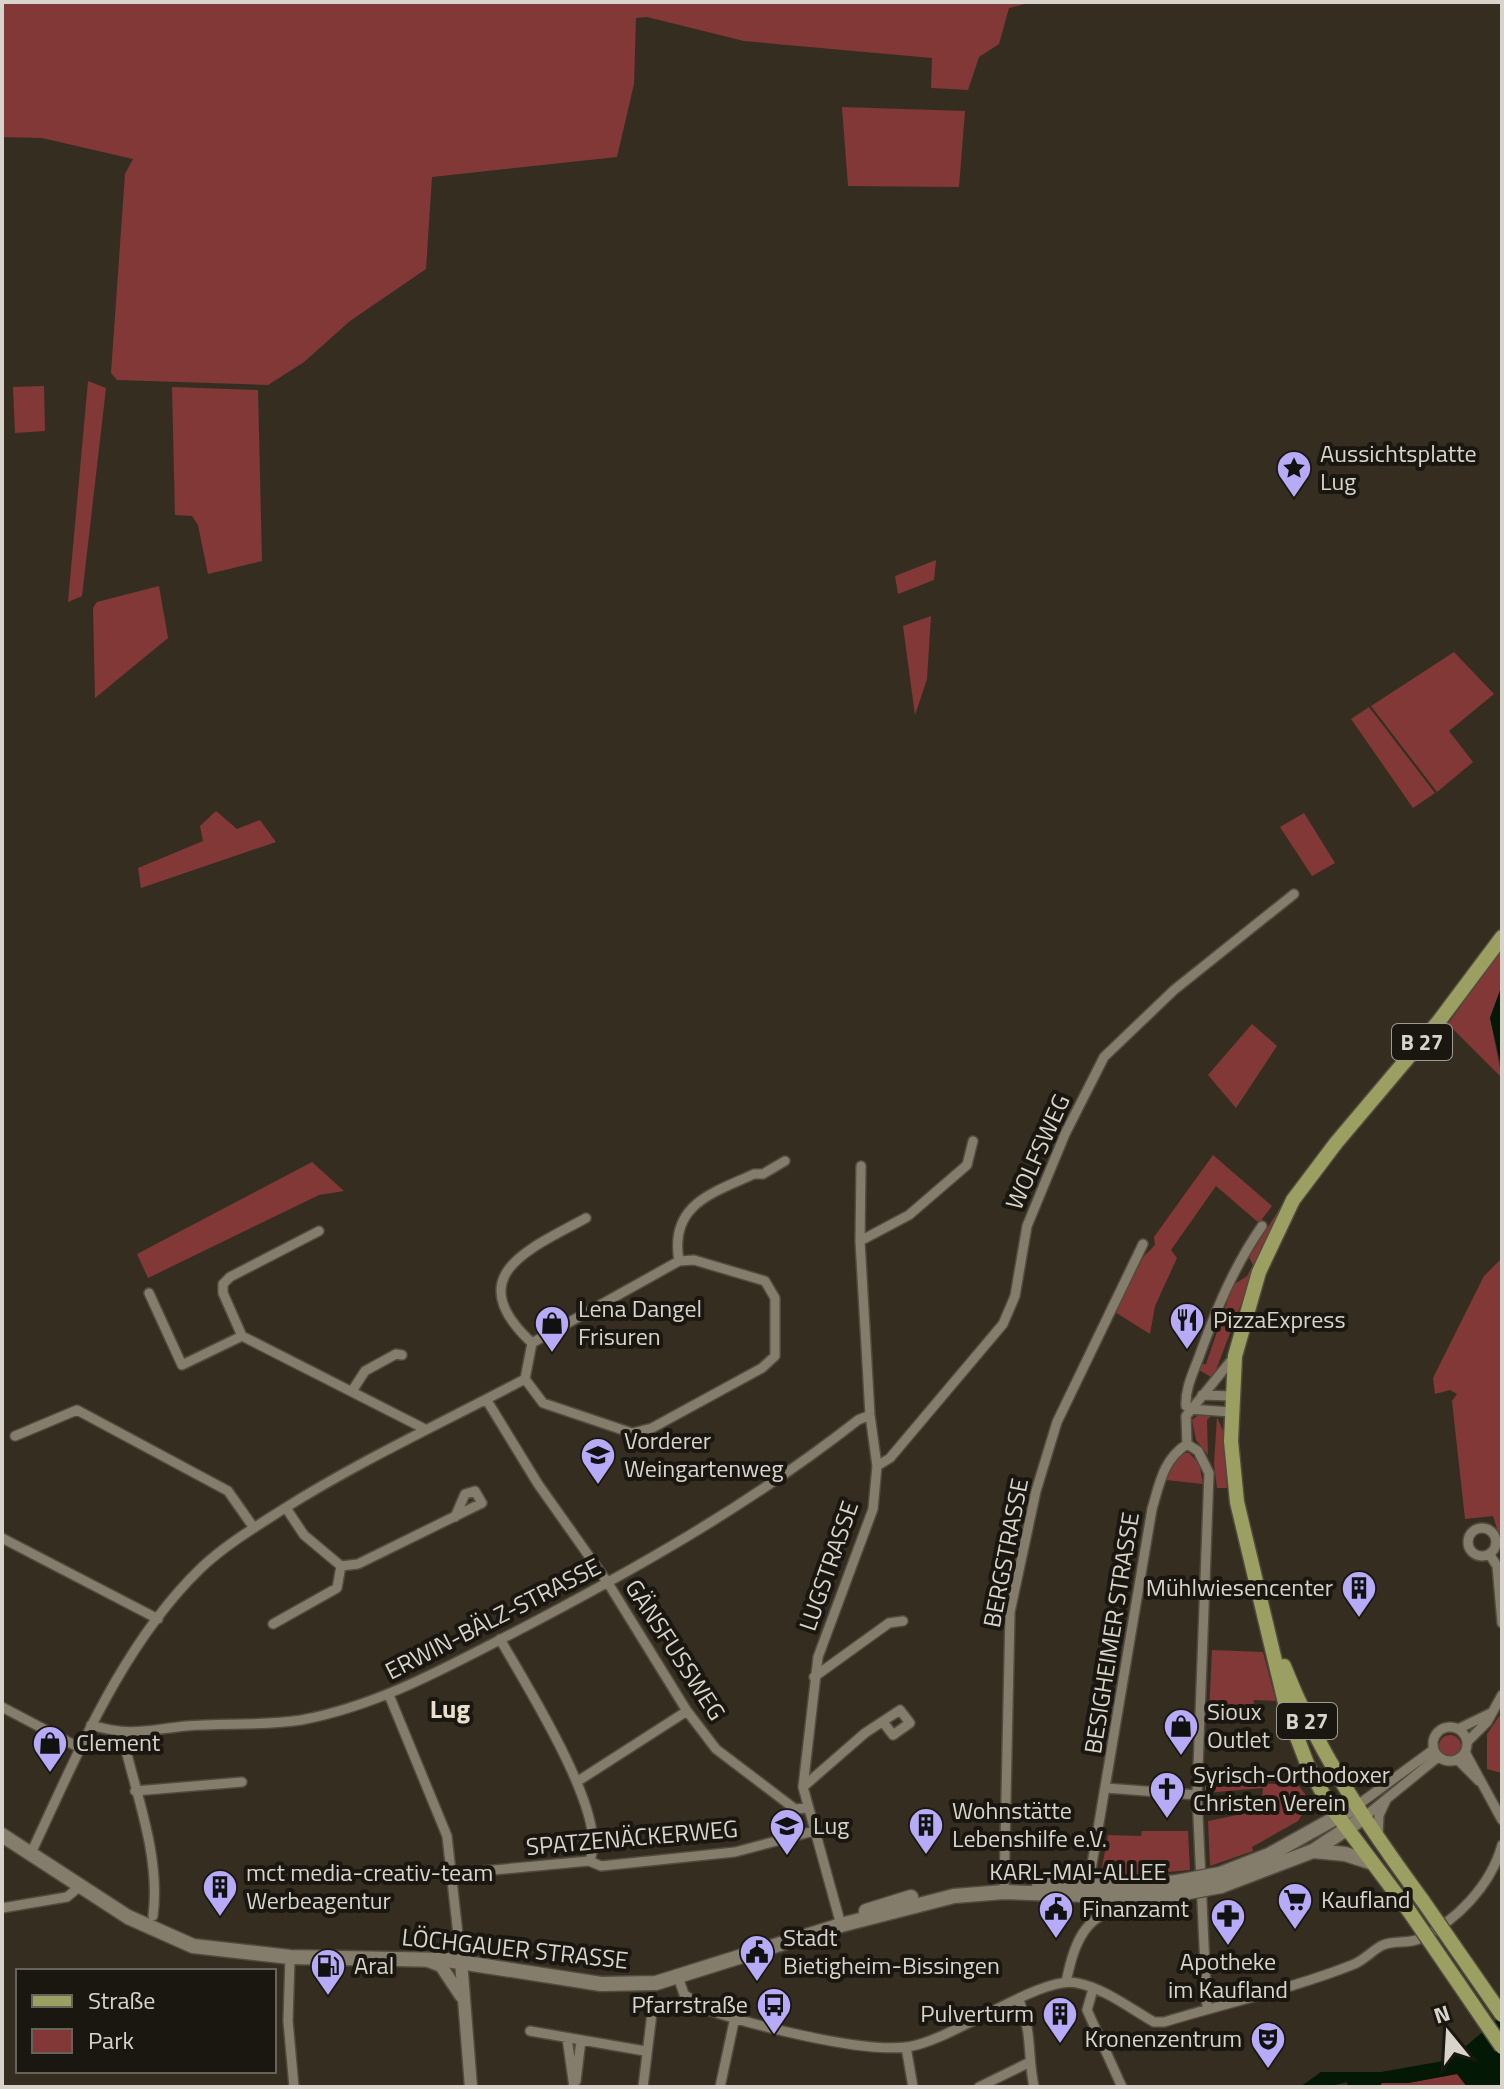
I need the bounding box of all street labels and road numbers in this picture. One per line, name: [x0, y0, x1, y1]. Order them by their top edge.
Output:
road number: B 27: [1392, 1024, 1452, 1060]
street label: WOLFSWEG: [996, 1088, 1079, 1215]
street label: BERGSTRASSE: [973, 1475, 1037, 1631]
street label: LUGSTRASSE: [789, 1496, 867, 1635]
street label: BESIGHEIMER STRASSE: [1074, 1509, 1148, 1756]
street label: ERWIN-BÄLZ-STRASSE: [378, 1548, 607, 1688]
street label: GÄNSFUSSWEG: [617, 1572, 735, 1727]
road number: B 27: [1277, 1703, 1337, 1739]
street label: SPATZENÄCKERWEG: [524, 1810, 739, 1864]
street label: KARL-MAI-ALLEE: [989, 1853, 1167, 1889]
street label: LÖCHGAUER STRASSE: [400, 1918, 630, 1978]

